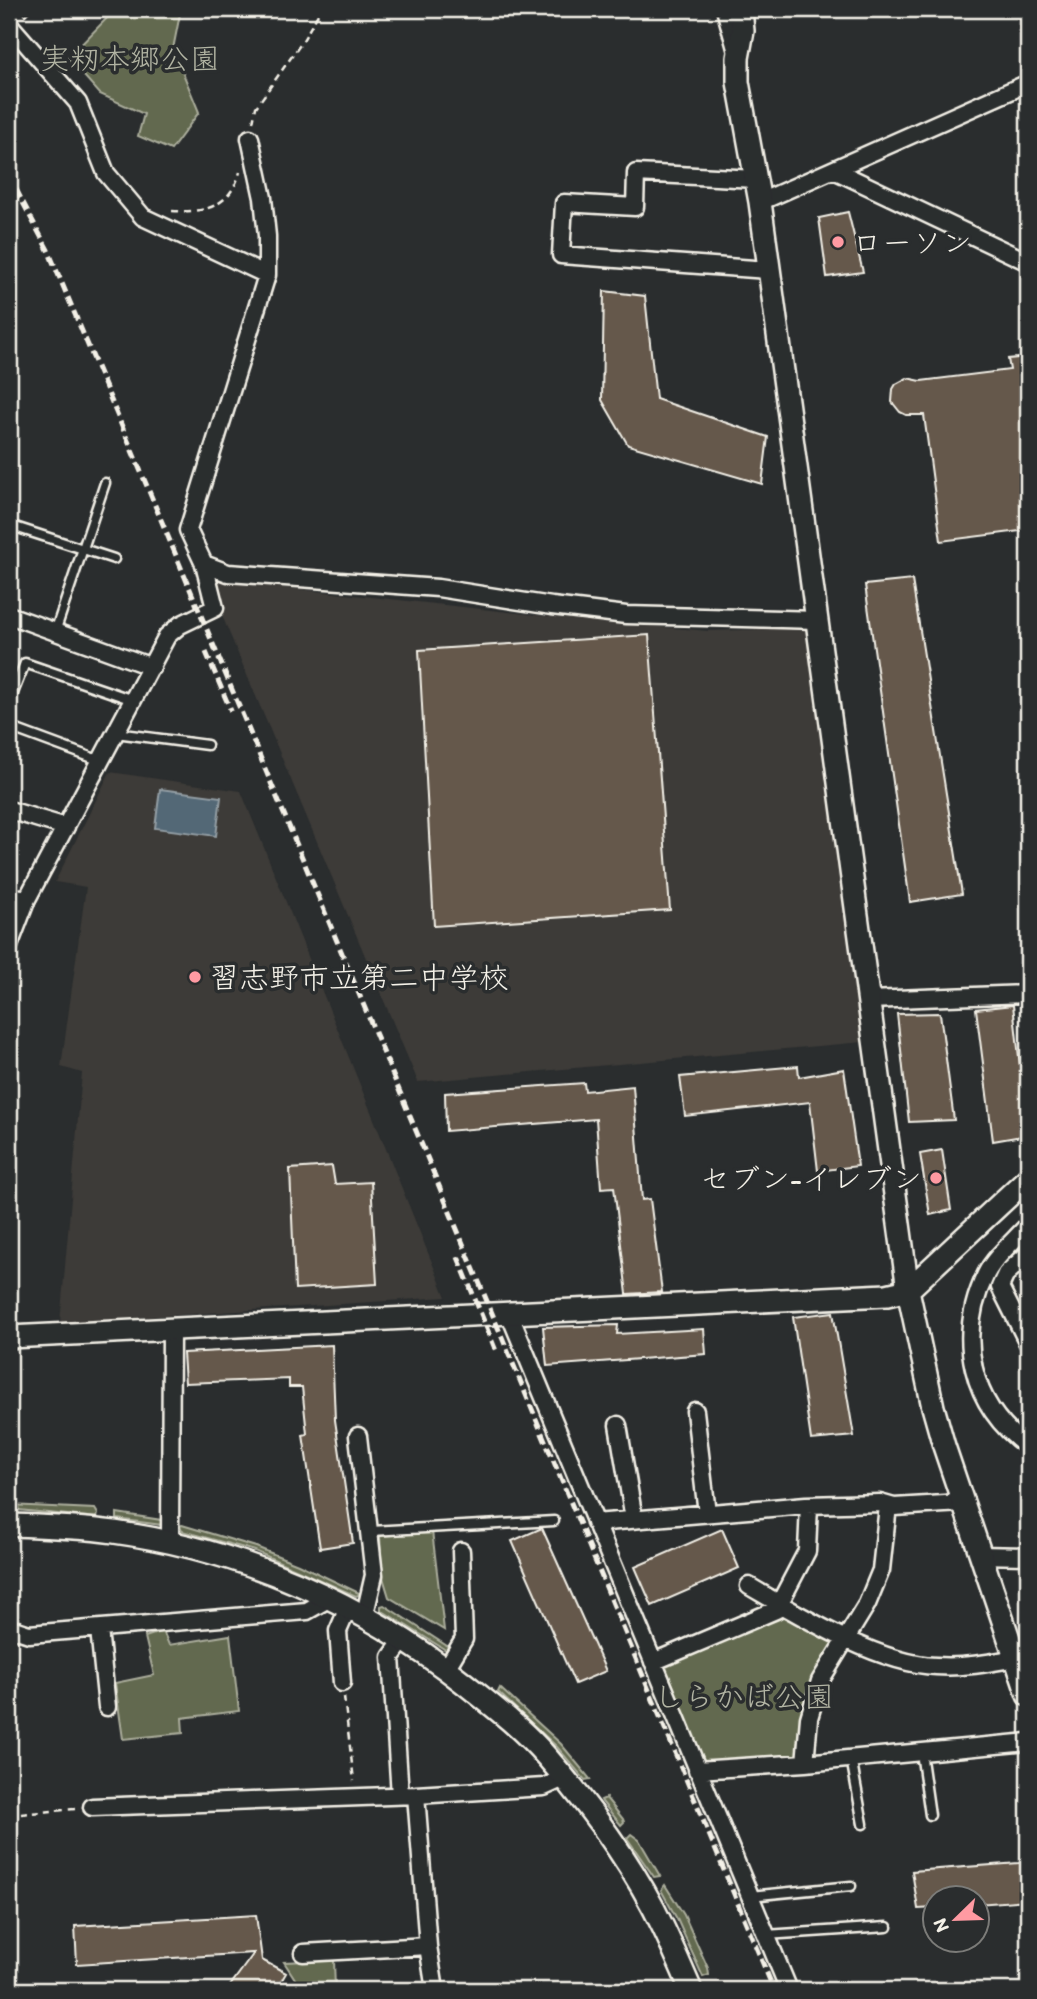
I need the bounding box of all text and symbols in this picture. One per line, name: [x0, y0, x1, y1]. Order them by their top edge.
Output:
park label: 実籾本郷公園: [40, 40, 220, 77]
place label: ローソン: [852, 224, 972, 261]
marker: ローソン: [830, 234, 846, 250]
place label: 習志野市立第二中学校: [209, 959, 509, 996]
marker: 習志野市立第二中学校: [187, 969, 203, 985]
place label: セブン-イレブン: [700, 1160, 922, 1197]
marker: セブン-イレブン: [928, 1170, 944, 1186]
park label: しらかば公園: [654, 1678, 834, 1715]
north arrow: [922, 1884, 992, 1954]
text: N: [928, 1915, 954, 1936]

